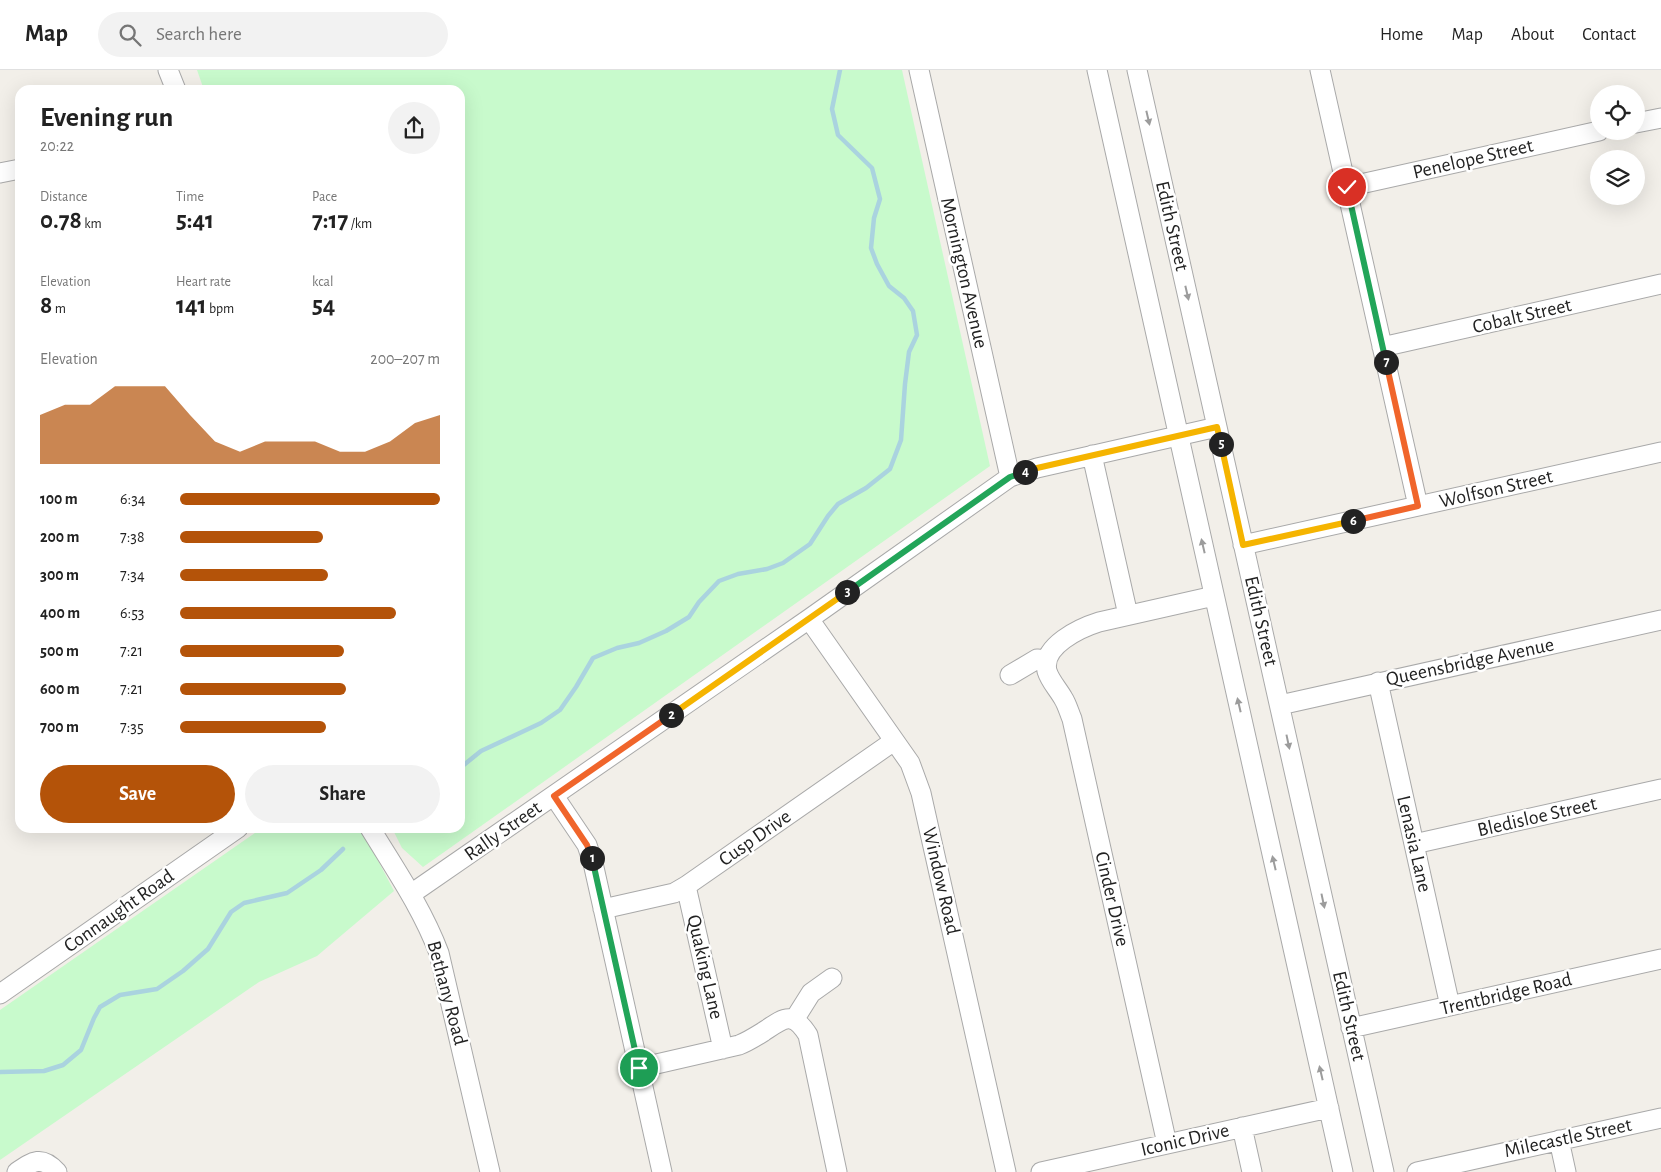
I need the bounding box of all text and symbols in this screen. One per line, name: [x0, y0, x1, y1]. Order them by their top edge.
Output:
search box: [98, 12, 448, 57]
icon: search: [116, 21, 144, 49]
text: Map: [25, 22, 68, 46]
text: Search here: [156, 25, 242, 44]
text: Home: [1380, 26, 1423, 44]
text: Map: [1451, 26, 1483, 44]
text: About: [1511, 26, 1554, 44]
text: Contact: [1582, 26, 1636, 44]
map controls: [1590, 85, 1645, 205]
button: locate: [1590, 85, 1645, 140]
button: share: [388, 102, 440, 154]
text: Evening run: [40, 104, 173, 132]
one-way arrow: [1144, 110, 1152, 125]
street label: Penelope Street: [1411, 135, 1536, 183]
text: 20:22: [40, 138, 74, 154]
button: layers: [1590, 150, 1645, 205]
pin: [1326, 166, 1368, 208]
icon: check: [1333, 173, 1361, 201]
street label: Edith Street: [1152, 179, 1192, 273]
text: Distance: [40, 190, 87, 204]
text: Time: [176, 190, 204, 204]
text: Pace: [312, 190, 337, 204]
street label: Mornington Avenue: [937, 196, 991, 350]
text: 0.78: [40, 208, 82, 233]
text: 5:41: [176, 208, 214, 233]
text: 7:17: [312, 208, 348, 233]
text: km: [82, 217, 102, 231]
text: /km: [348, 217, 372, 231]
text: Elevation: [40, 275, 91, 289]
text: Heart rate: [176, 275, 231, 289]
text: kcal: [312, 275, 333, 289]
one-way arrow: [1183, 286, 1191, 301]
text: 8: [40, 293, 52, 318]
text: 141: [176, 293, 207, 318]
text: 54: [312, 293, 335, 318]
street label: Cobalt Street: [1471, 295, 1574, 337]
text: m: [52, 302, 66, 316]
text: bpm: [207, 302, 234, 316]
pin: 7: [1374, 350, 1398, 374]
text: Elevation: [40, 351, 98, 367]
text: 200–207 m: [370, 351, 440, 367]
text: 7: [1383, 355, 1390, 369]
pin: 5: [1208, 432, 1234, 456]
text: 5: [1218, 437, 1225, 451]
pin: 4: [1012, 460, 1038, 484]
text: 4: [1022, 465, 1029, 479]
street label: Wolfson Street: [1437, 466, 1555, 512]
text: 100 m: [40, 491, 78, 507]
text: 6:34: [120, 491, 145, 507]
pin: 6: [1340, 508, 1366, 534]
text: 6: [1350, 514, 1357, 528]
text: 200 m: [40, 529, 80, 545]
text: 7:38: [120, 529, 145, 545]
one-way arrow: [1199, 539, 1207, 554]
text: 300 m: [40, 567, 79, 583]
text: 7:34: [120, 567, 145, 583]
street label: Edith Street: [1241, 574, 1281, 668]
pin: 3: [834, 580, 860, 604]
text: 3: [844, 585, 851, 599]
text: 400 m: [40, 605, 80, 621]
text: 6:53: [120, 605, 144, 621]
street label: Queensbridge Avenue: [1384, 634, 1556, 690]
text: 500 m: [40, 643, 79, 659]
text: 7:21: [120, 643, 143, 659]
text: 600 m: [40, 681, 80, 697]
text: 7:21: [120, 681, 143, 697]
one-way arrow: [1235, 697, 1243, 712]
pin: 2: [658, 702, 684, 728]
text: 2: [668, 708, 675, 722]
text: 700 m: [40, 719, 79, 735]
text: 7:35: [120, 719, 144, 735]
one-way arrow: [1284, 734, 1292, 750]
button: Save: [40, 765, 235, 823]
button: Share: [245, 765, 440, 823]
street label: Bledisloe Street: [1475, 793, 1599, 840]
street label: Lenasia Lane: [1393, 794, 1435, 894]
street label: Rally Street: [461, 797, 546, 865]
street label: Cusp Drive: [715, 806, 795, 870]
street label: Window Road: [919, 825, 963, 937]
pin: 1: [580, 846, 604, 870]
street label: Cinder Drive: [1091, 850, 1133, 948]
text: 1: [590, 851, 595, 865]
one-way arrow: [1270, 856, 1278, 871]
street label: Connaught Road: [60, 866, 178, 956]
one-way arrow: [1319, 893, 1327, 908]
street label: Quaking Lane: [683, 913, 727, 1021]
street label: Bethany Road: [423, 939, 471, 1047]
street label: Edith Street: [1329, 969, 1369, 1063]
street label: Trentbridge Road: [1438, 969, 1574, 1019]
pin: [618, 1047, 660, 1089]
icon: arrive: [625, 1054, 653, 1082]
one-way arrow: [1317, 1066, 1325, 1081]
street label: Milecastle Street: [1502, 1115, 1634, 1161]
street label: Iconic Drive: [1139, 1120, 1231, 1160]

